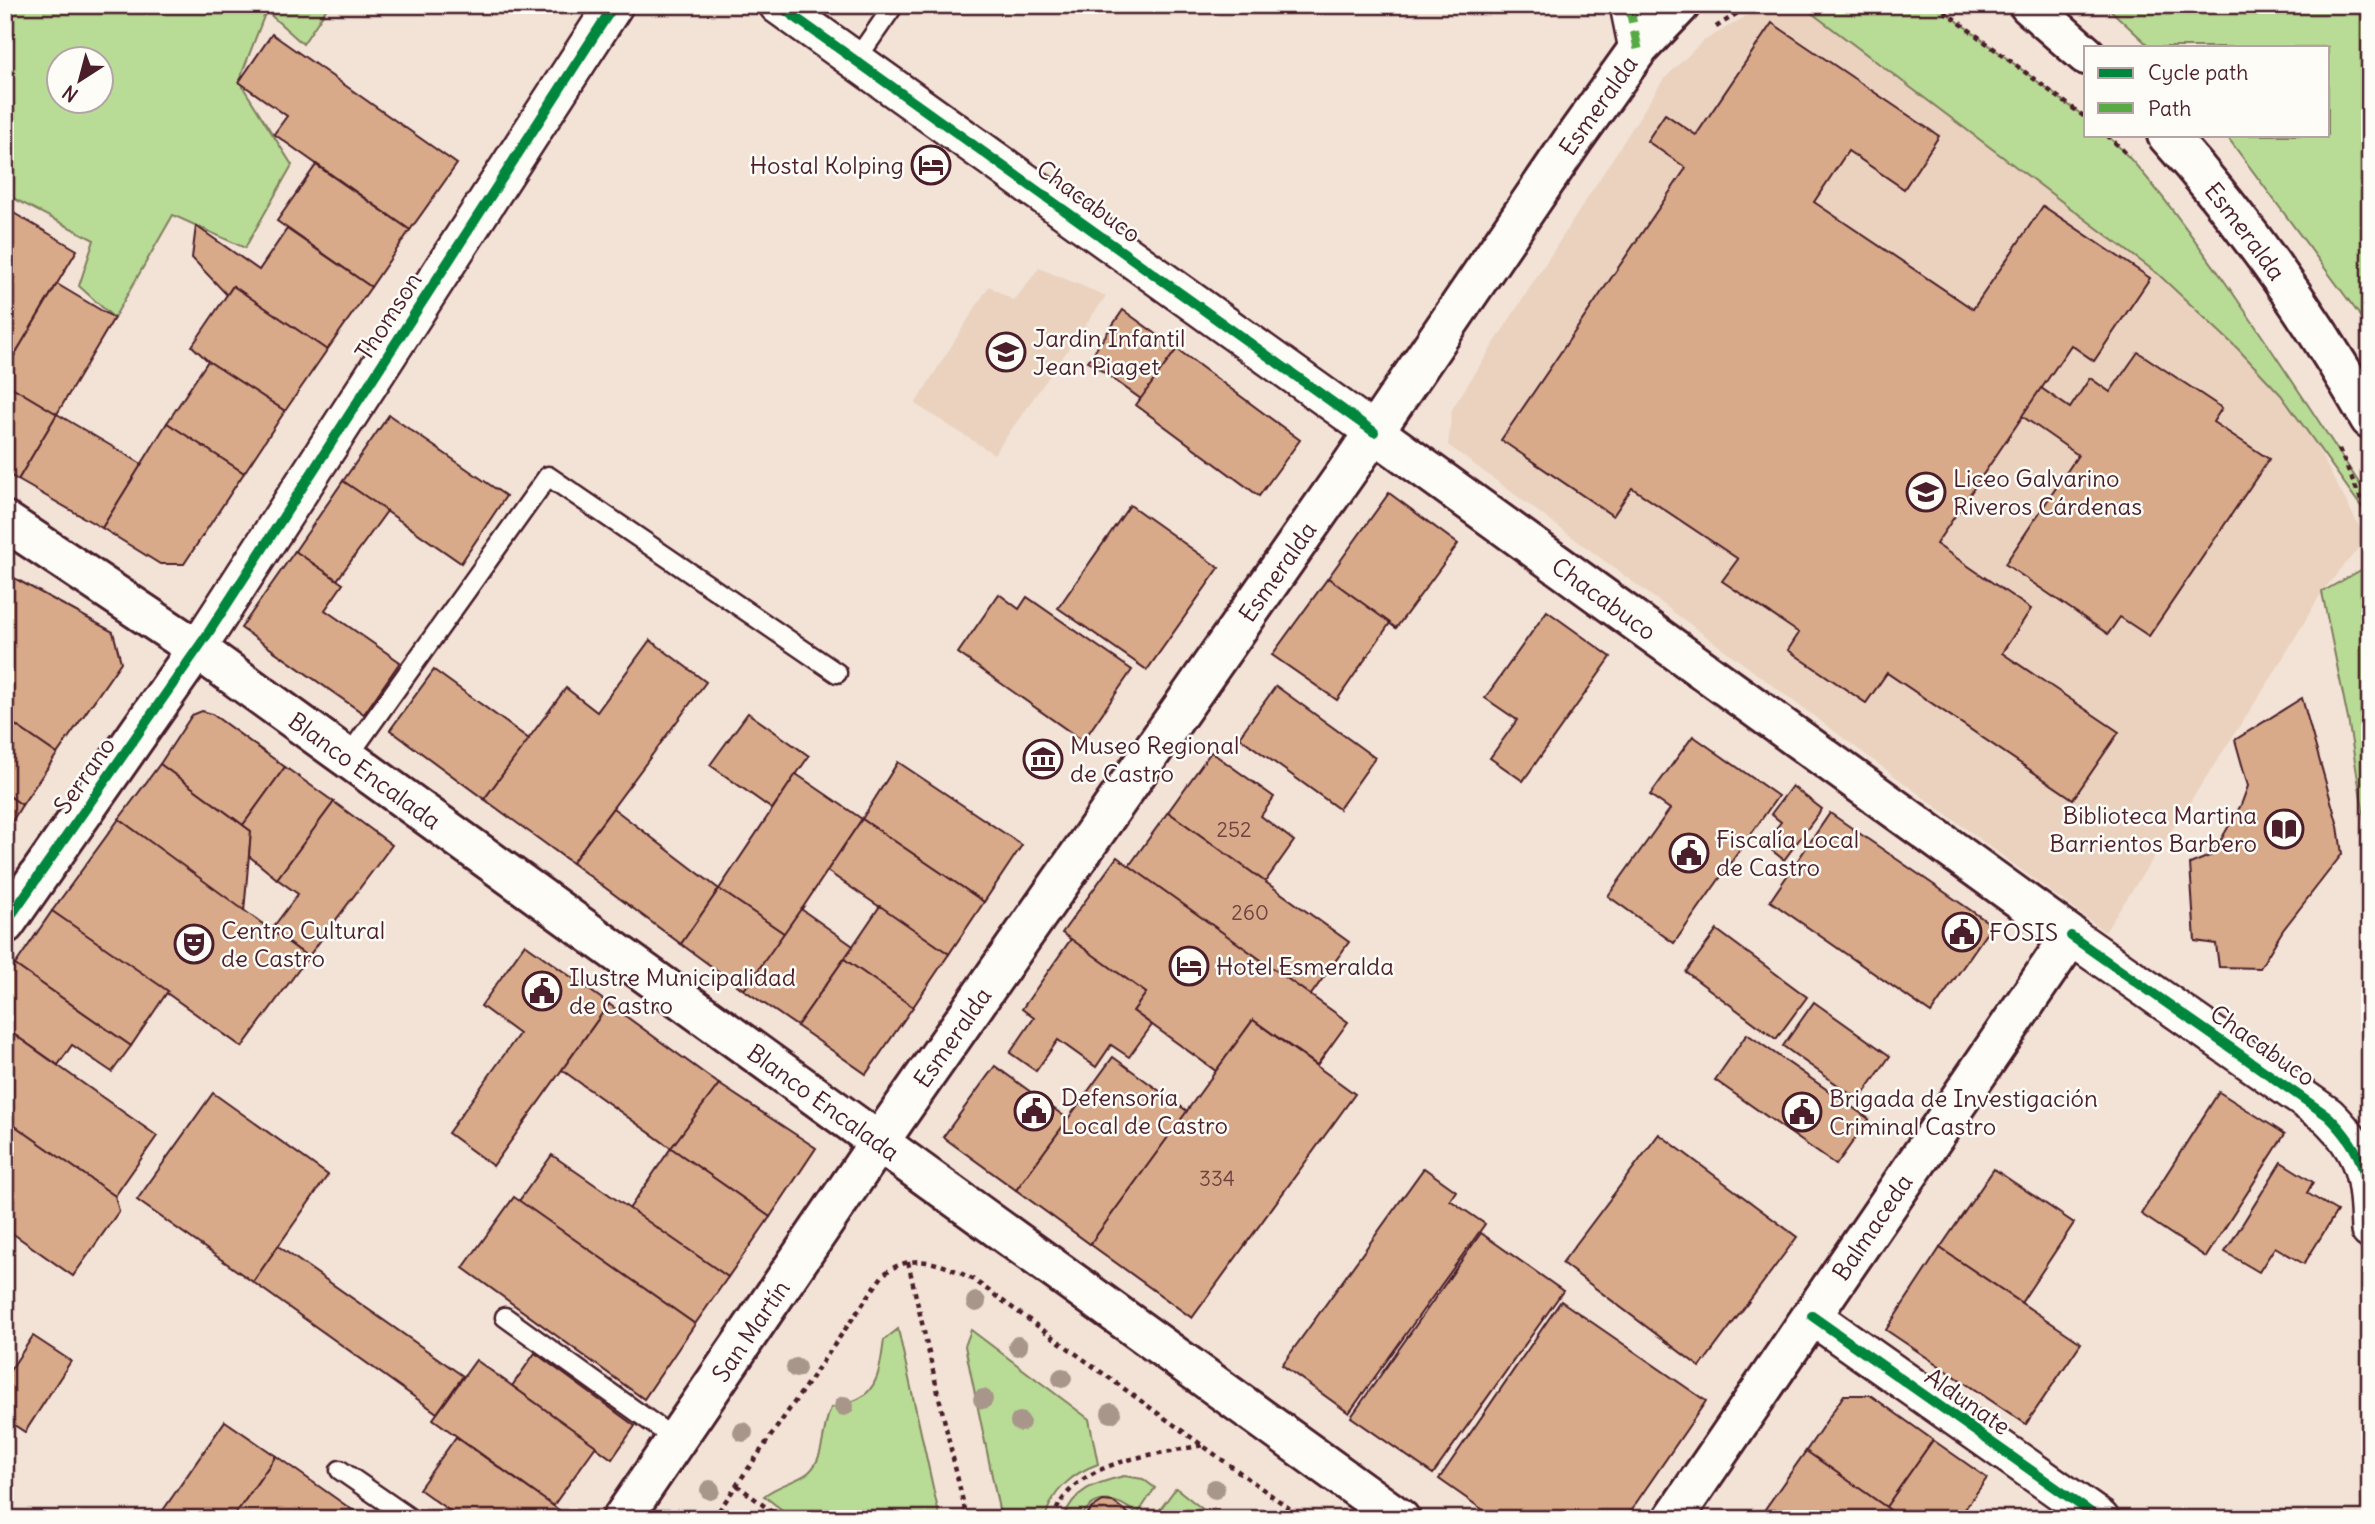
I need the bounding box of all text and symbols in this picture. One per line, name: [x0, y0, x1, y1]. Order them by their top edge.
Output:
north arrow: [46, 46, 116, 116]
legend: [2084, 46, 2330, 136]
street label: Esmeralda: [1552, 49, 1644, 161]
text: Cycle path: [2148, 59, 2248, 86]
text: N: [58, 80, 82, 107]
text: Path: [2148, 95, 2191, 122]
hotel icon: Hostal Kolping: [910, 144, 952, 186]
place label: Hostal Kolping: [750, 150, 904, 180]
street label: Chacabuco: [1031, 153, 1147, 249]
street label: Esmeralda: [2199, 176, 2292, 286]
street label: Thomson: [348, 266, 428, 366]
place label: Jardin Infantil Jean Piaget: [1033, 323, 1185, 381]
school or university icon: Jardin Infantil Jean Piaget: [985, 331, 1027, 373]
place label: Liceo Galvarino Riveros Cárdenas: [1953, 463, 2142, 521]
school or university icon: Liceo Galvarino Riveros Cárdenas: [1905, 471, 1947, 513]
street label: Esmeralda: [1232, 516, 1323, 627]
street label: Chacabuco: [1546, 551, 1662, 646]
street label: Blanco Encalada: [283, 705, 447, 835]
place label: Museo Regional de Castro: [1070, 730, 1239, 788]
street label: Serrano: [47, 731, 121, 819]
museum icon: Museo Regional de Castro: [1022, 738, 1064, 780]
place label: Biblioteca Martina Barrientos Barbero: [2049, 800, 2257, 858]
library icon: Biblioteca Martina Barrientos Barbero: [2263, 808, 2305, 850]
house number: 252: [1216, 816, 1252, 843]
place label: Fiscalía Local de Castro: [1716, 824, 1859, 882]
public building icon: Fiscalía Local de Castro: [1668, 832, 1710, 874]
house number: 260: [1231, 899, 1269, 926]
public building icon: FOSIS: [1941, 911, 1983, 953]
place label: Centro Cultural de Castro: [221, 915, 385, 973]
place label: FOSIS: [1989, 917, 2058, 947]
theatre icon: Centro Cultural de Castro: [173, 923, 215, 965]
hotel icon: Hotel Esmeralda: [1168, 945, 1210, 987]
place label: Hotel Esmeralda: [1216, 951, 1394, 981]
place label: Ilustre Municipalidad de Castro: [569, 962, 796, 1020]
public building icon: Ilustre Municipalidad de Castro: [521, 970, 563, 1012]
street label: Esmeralda: [907, 981, 997, 1093]
street label: Chacabuco: [2205, 998, 2321, 1092]
street label: Blanco Encalada: [742, 1037, 905, 1167]
place label: Defensoría Local de Castro: [1061, 1082, 1228, 1140]
place label: Brigada de Investigación Criminal Castro: [1829, 1083, 2098, 1141]
public building icon: Defensoría Local de Castro: [1013, 1090, 1055, 1132]
public building icon: Brigada de Investigación Criminal Castro: [1781, 1091, 1823, 1133]
house number: 334: [1199, 1165, 1235, 1192]
street label: Balmaceda: [1825, 1168, 1919, 1286]
street label: San Martín: [705, 1274, 796, 1387]
street label: Aldunate: [1920, 1361, 2016, 1441]

